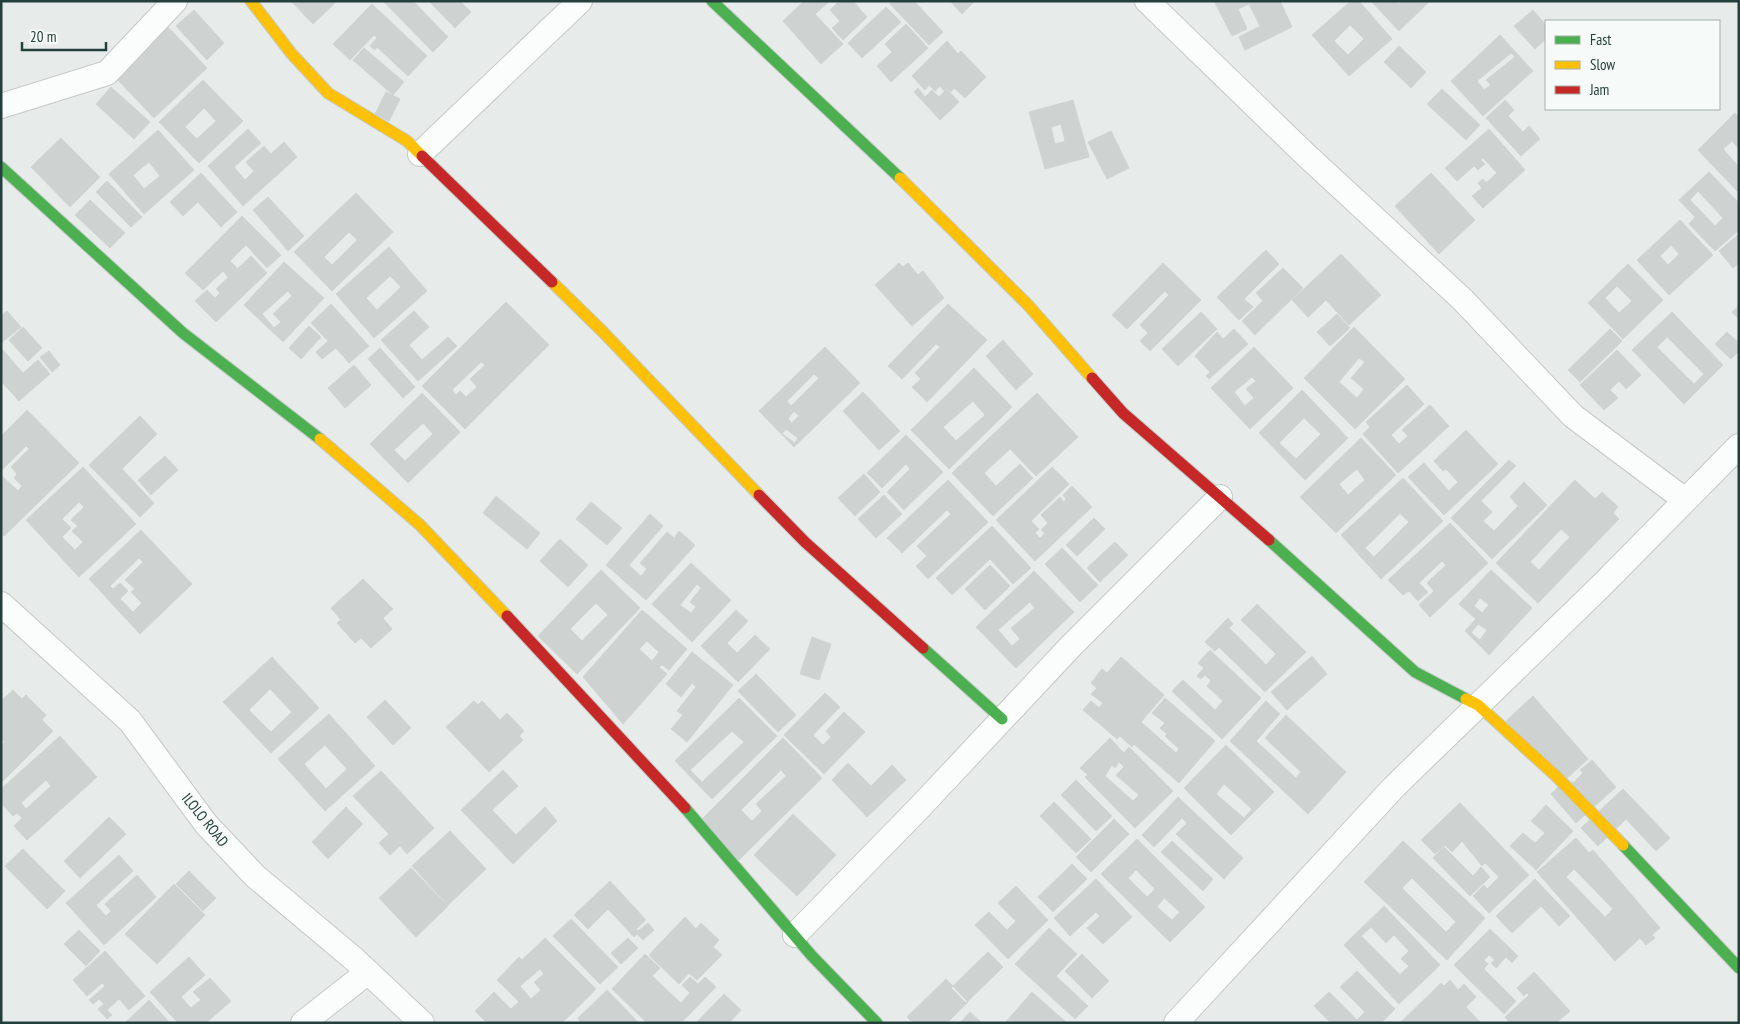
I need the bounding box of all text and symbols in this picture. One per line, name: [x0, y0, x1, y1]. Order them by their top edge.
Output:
scale bar: [22, 20, 106, 52]
legend: [1545, 20, 1720, 110]
text: 20 m: [30, 27, 56, 46]
text: Fast: [1590, 30, 1611, 49]
text: Slow: [1590, 55, 1615, 74]
text: Jam: [1589, 80, 1609, 99]
street label: ILOLO ROAD: [178, 789, 233, 850]

